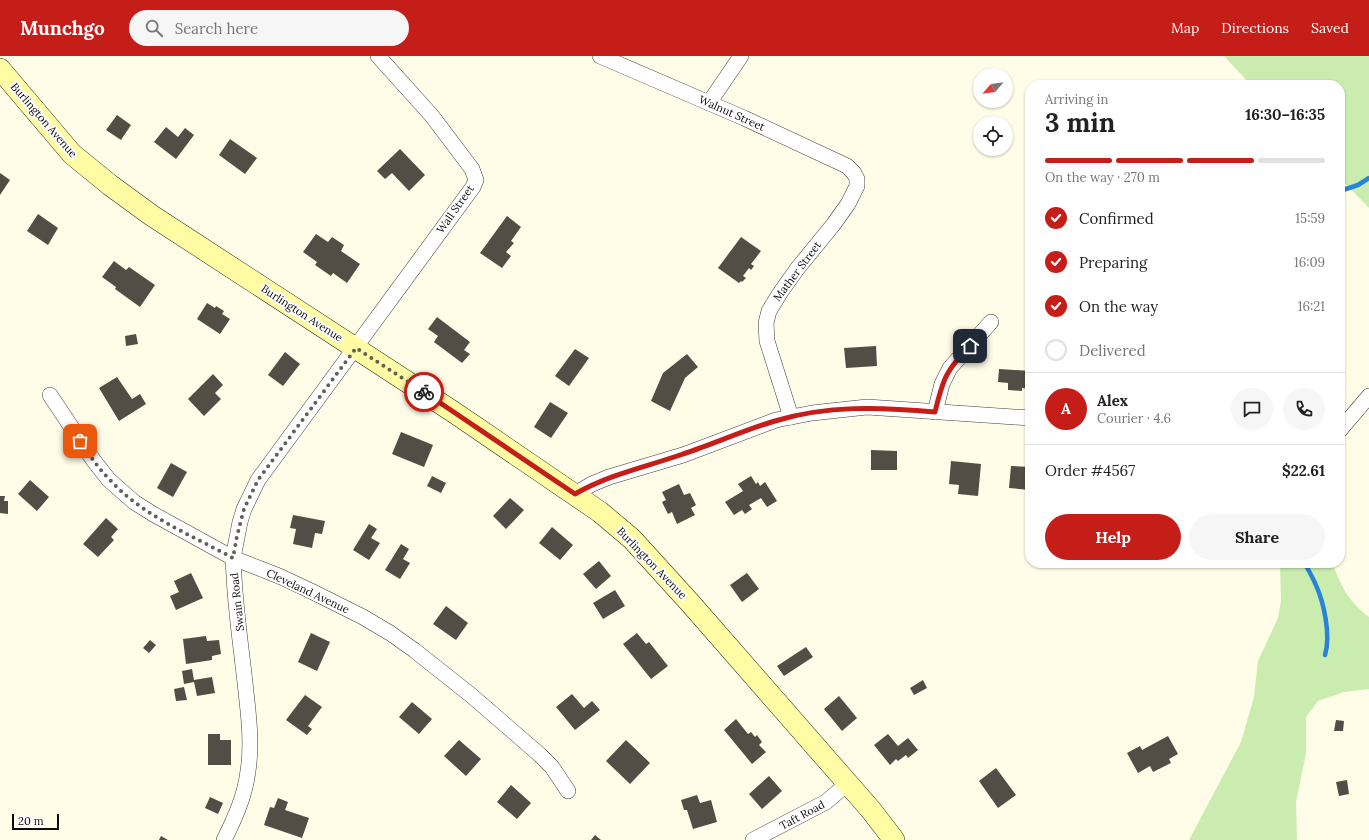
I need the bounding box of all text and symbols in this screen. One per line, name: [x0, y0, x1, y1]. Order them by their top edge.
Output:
search box: [129, 10, 409, 46]
text: Munchgo: [20, 16, 105, 40]
icon: search: [143, 17, 165, 39]
text: Search here: [175, 19, 258, 38]
text: Map: [1171, 19, 1199, 37]
text: Directions: [1221, 19, 1289, 37]
text: Saved: [1311, 19, 1349, 37]
north arrow: [973, 68, 1013, 108]
map controls: [973, 68, 1013, 156]
street label: Burlington Avenue: [8, 80, 80, 160]
text: Arriving in: [1045, 91, 1108, 108]
street label: Walnut Street: [697, 92, 768, 134]
text: 16:30–16:35: [1245, 105, 1325, 124]
text: 3 min: [1045, 106, 1115, 139]
button: locate: [973, 116, 1013, 156]
text: On the way · 270 m: [1045, 169, 1160, 186]
street label: Wall Street: [433, 181, 477, 236]
icon: check: [1045, 207, 1067, 229]
text: Confirmed: [1079, 209, 1154, 228]
text: 15:59: [1295, 210, 1325, 227]
street label: Mather Street: [770, 238, 825, 304]
icon: check: [1045, 251, 1067, 273]
text: Preparing: [1079, 253, 1147, 272]
text: 16:09: [1294, 254, 1325, 271]
street label: Burlington Avenue: [259, 281, 345, 345]
icon: check: [1045, 295, 1067, 317]
text: On the way: [1079, 297, 1158, 316]
text: 16:21: [1298, 298, 1325, 315]
pin: [953, 329, 987, 363]
icon: home: [959, 335, 981, 357]
text: Delivered: [1079, 341, 1146, 360]
courier: [404, 372, 444, 412]
icon: bike: [413, 381, 435, 403]
button: chat: [1231, 388, 1273, 430]
button: phone: [1283, 388, 1325, 430]
text: Alex: [1097, 391, 1128, 410]
text: A: [1061, 399, 1071, 418]
text: Courier · 4.6: [1097, 410, 1171, 427]
pin: [63, 424, 97, 458]
icon: bag: [69, 430, 91, 452]
text: Order #4567: [1045, 461, 1135, 480]
text: $22.61: [1282, 461, 1325, 480]
button: Help: [1045, 514, 1181, 560]
button: Share: [1189, 514, 1325, 560]
street label: Burlington Avenue: [614, 524, 690, 602]
street label: Cleveland Avenue: [264, 566, 352, 616]
street label: Swain Road: [227, 572, 247, 632]
street label: Taft Road: [777, 797, 827, 833]
scale bar: [12, 812, 59, 831]
text: 20 m: [18, 814, 43, 828]

